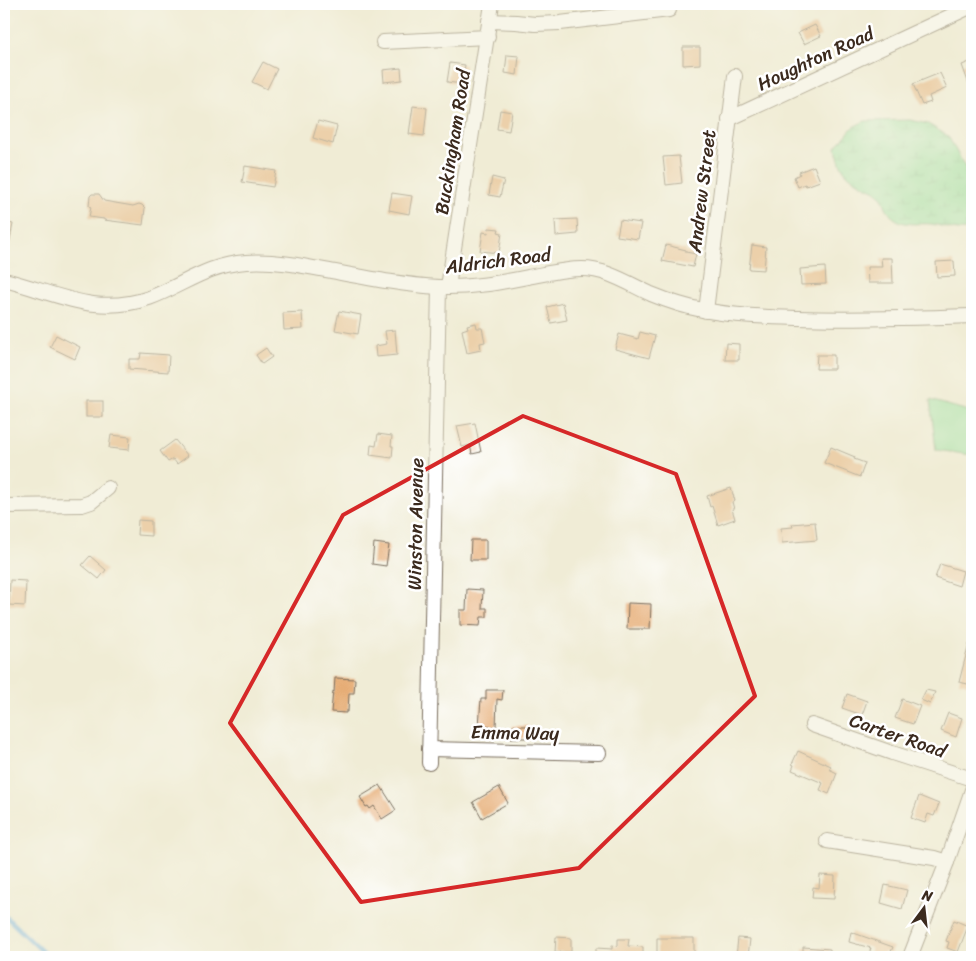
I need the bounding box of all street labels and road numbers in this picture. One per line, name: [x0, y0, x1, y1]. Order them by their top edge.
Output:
street label: Houghton Road: [751, 16, 880, 100]
street label: Buckingham Road: [425, 65, 481, 217]
street label: Andrew Street: [677, 128, 725, 255]
street label: Aldrich Road: [442, 237, 555, 283]
street label: Winston Avenue: [398, 457, 433, 590]
street label: Carter Road: [845, 704, 953, 768]
street label: Emma Way: [471, 715, 560, 750]

